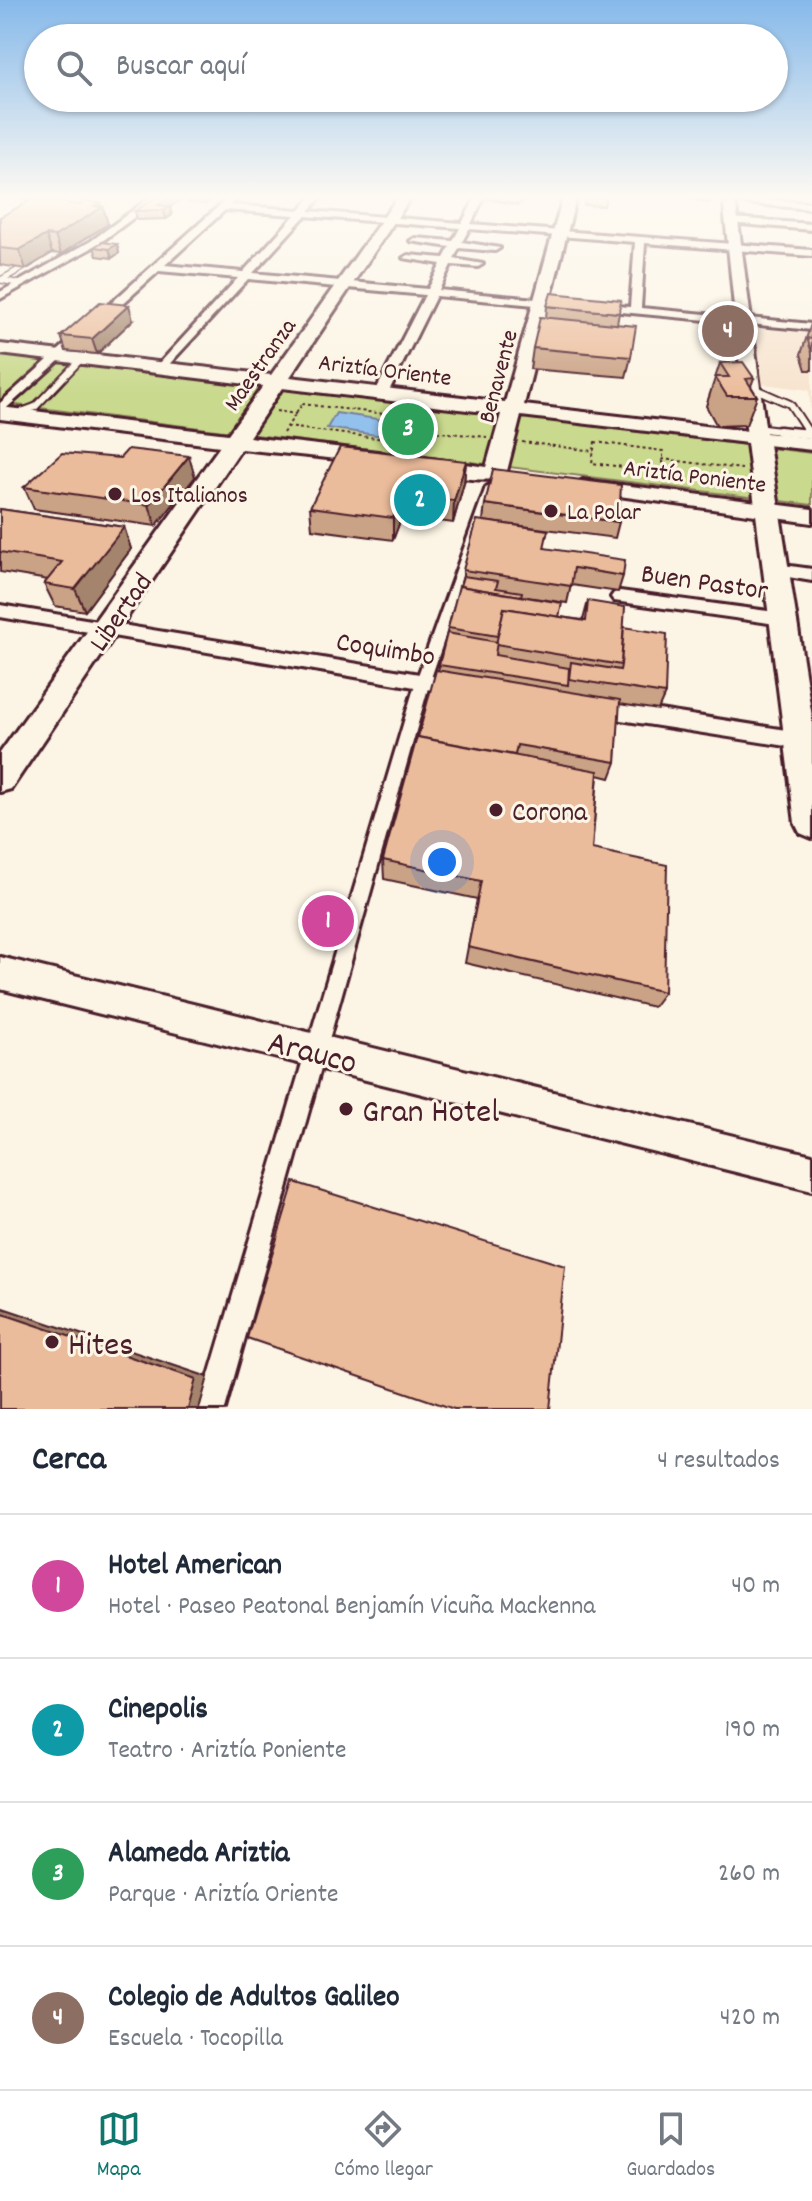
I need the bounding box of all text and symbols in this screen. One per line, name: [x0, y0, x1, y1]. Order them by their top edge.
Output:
search box: [24, 24, 788, 112]
icon: search: [52, 46, 96, 90]
text: Buscar aquí: [116, 47, 246, 90]
pin: 4: [702, 301, 754, 361]
street label: Maestranza: [217, 312, 306, 419]
street label: Benavente: [471, 326, 529, 427]
street label: Ariztía Oriente: [316, 347, 453, 397]
pin: 3: [382, 399, 434, 459]
street label: Ariztía Poniente: [621, 452, 768, 504]
pin: 2: [394, 470, 446, 530]
place label: Los Italianos: [131, 480, 248, 514]
marker: Los Italianos: [106, 485, 124, 503]
place label: La Polar: [567, 497, 641, 531]
marker: La Polar: [542, 502, 560, 520]
street label: Buen Pastor: [638, 556, 771, 614]
street label: Libertad: [81, 566, 165, 661]
street label: Coquimbo: [333, 624, 438, 679]
place label: Corona: [512, 795, 588, 835]
marker: Corona: [487, 801, 505, 819]
your location: [422, 842, 462, 882]
pin: 1: [302, 891, 354, 951]
street label: Arauco: [262, 1021, 362, 1090]
place label: Gran Hotel: [362, 1090, 499, 1139]
marker: Gran Hotel: [337, 1100, 355, 1118]
place label: Hites: [68, 1323, 133, 1372]
marker: Hites: [43, 1333, 61, 1351]
text: Cerca: [32, 1437, 106, 1486]
text: 4 resultados: [657, 1443, 780, 1480]
text: Hotel American: [108, 1546, 282, 1589]
text: 1: [55, 1568, 61, 1605]
text: 40 m: [731, 1568, 780, 1605]
text: Hotel · Paseo Peatonal Benjamín Vicuña Mackenna: [108, 1589, 596, 1626]
text: Cinepolis: [108, 1690, 208, 1733]
text: 2: [52, 1712, 64, 1749]
text: 190 m: [724, 1712, 780, 1749]
text: Teatro · Ariztía Poniente: [108, 1733, 346, 1770]
text: Alameda Ariztia: [108, 1834, 289, 1877]
text: 3: [52, 1856, 64, 1893]
text: 260 m: [718, 1856, 780, 1893]
text: Parque · Ariztía Oriente: [108, 1877, 339, 1914]
text: Colegio de Adultos Galileo: [108, 1978, 399, 2021]
text: 4: [53, 2000, 63, 2037]
text: 420 m: [720, 2000, 780, 2037]
text: Escuela · Tocopilla: [108, 2021, 283, 2058]
tab: Mapa: [97, 2107, 141, 2186]
tab: Cómo llegar: [334, 2107, 433, 2186]
tab: Guardados: [626, 2107, 715, 2186]

